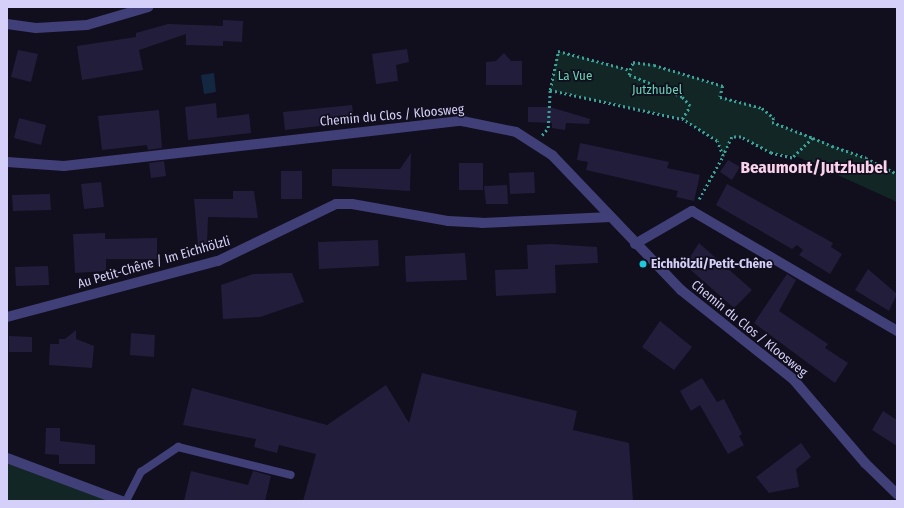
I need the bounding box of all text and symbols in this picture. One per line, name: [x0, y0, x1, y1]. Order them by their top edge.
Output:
park label: La Vue: [558, 68, 592, 84]
park label: Jutzhubel: [632, 82, 682, 98]
street label: Chemin du Clos / Kloosweg: [319, 102, 465, 130]
district label: Beaumont/Jutzhubel: [740, 158, 888, 178]
street label: Au Petit-Chêne / Im Eichhölzli: [76, 234, 232, 292]
place label: Eichhölzli/Petit-Chêne: [651, 256, 773, 272]
marker: Eichhölzli/Petit-Chêne: [638, 259, 648, 269]
street label: Chemin du Clos / Kloosweg: [688, 277, 810, 381]

